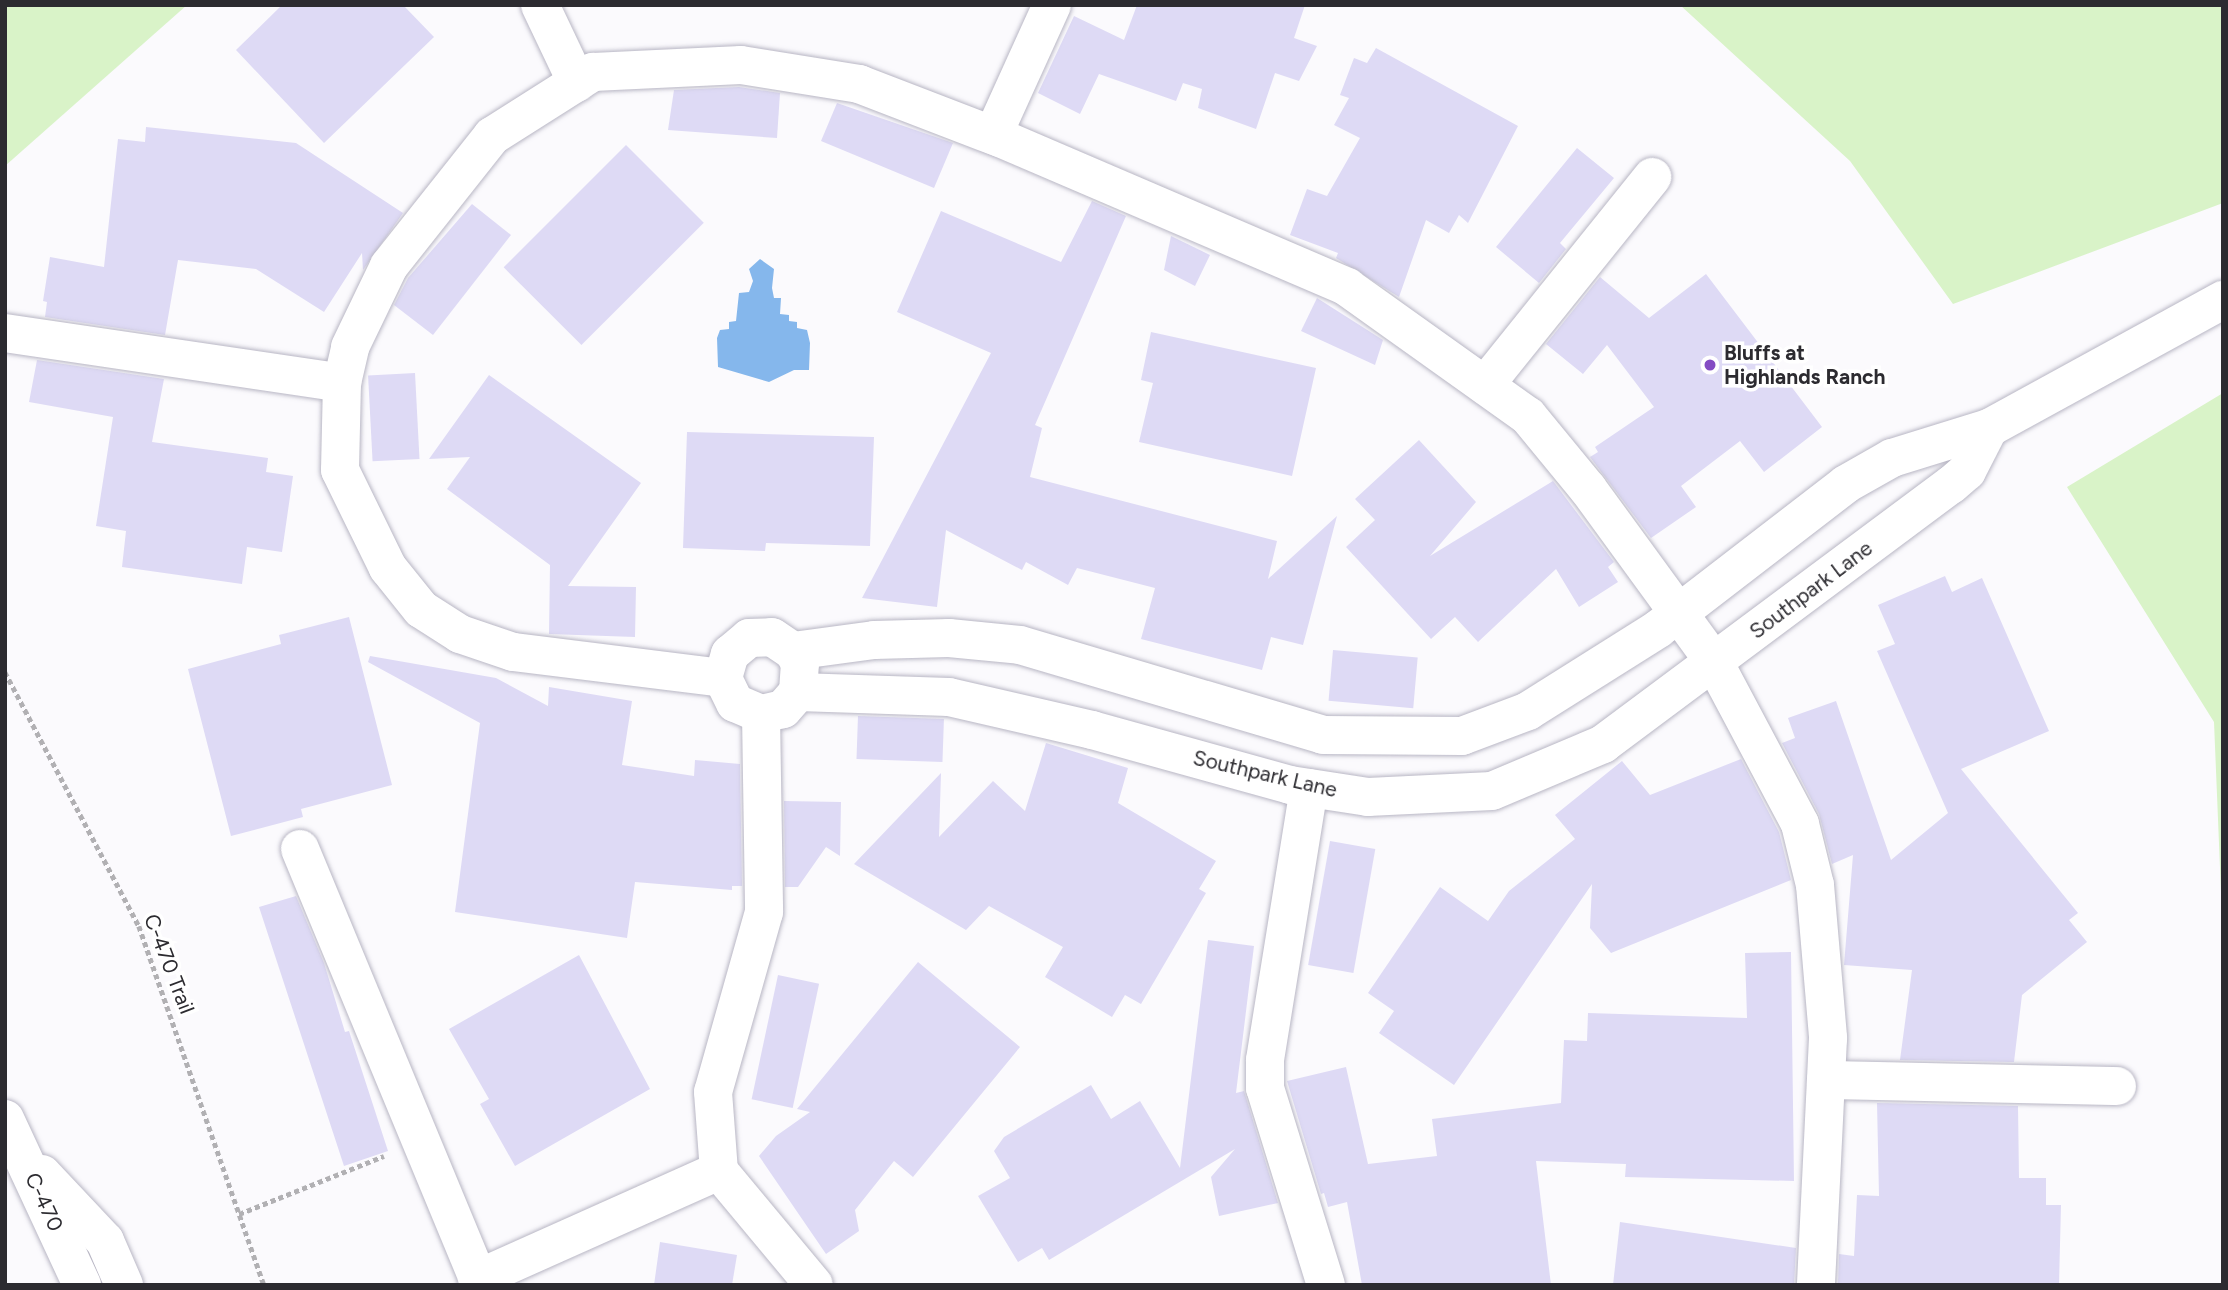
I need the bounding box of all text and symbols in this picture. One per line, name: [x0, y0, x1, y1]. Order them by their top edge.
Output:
place label: Bluffs at Highlands Ranch: [1724, 340, 1886, 390]
marker: Bluffs at Highlands Ranch: [1702, 357, 1718, 373]
street label: Southpark Lane: [1745, 536, 1877, 644]
street label: Southpark Lane: [1191, 745, 1339, 803]
street label: C-470 Trail: [138, 911, 200, 1017]
street label: C-470: [20, 1169, 68, 1235]

